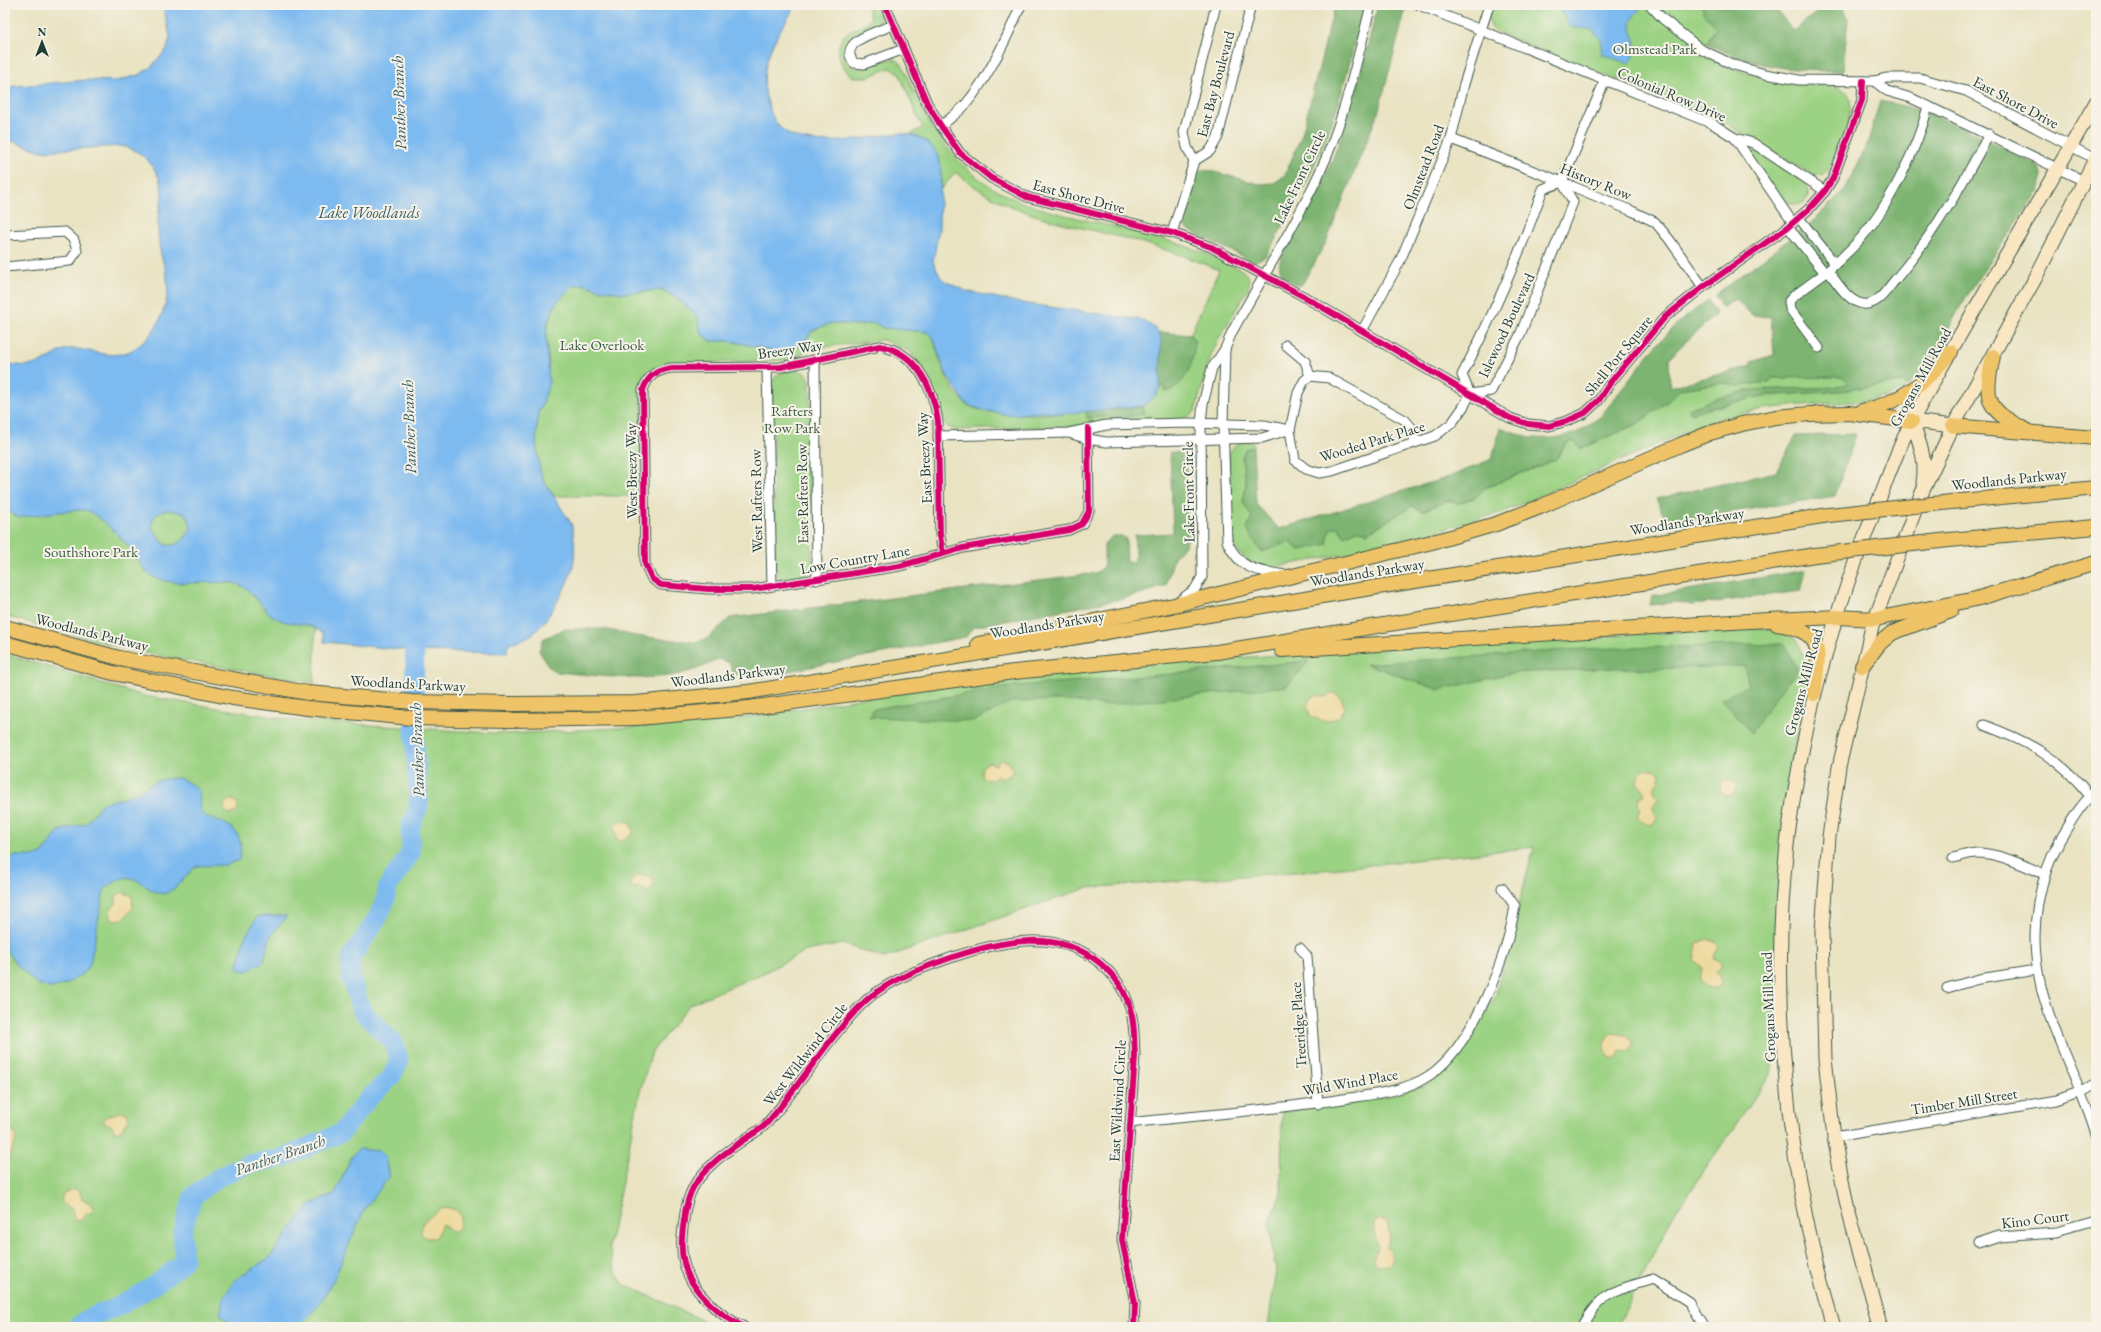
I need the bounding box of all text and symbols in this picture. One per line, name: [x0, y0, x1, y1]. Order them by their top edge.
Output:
north arrow: [22, 22, 62, 62]
text: N: [38, 25, 47, 39]
street label: East Bay Boulevard: [1192, 28, 1238, 139]
park label: Olmstead Park: [1613, 39, 1698, 58]
water label: Panther Branch: [387, 55, 411, 150]
street label: Colonial Row Drive: [1615, 63, 1729, 126]
street label: East Shore Drive: [1970, 71, 2062, 133]
street label: Olmstead Road: [1398, 121, 1448, 212]
street label: Lake Front Circle: [1269, 127, 1329, 227]
street label: History Row: [1557, 158, 1635, 204]
street label: East Shore Drive: [1031, 175, 1127, 217]
water label: Lake Woodlands: [317, 202, 420, 223]
street label: Islewood Boulevard: [1473, 269, 1539, 380]
street label: Shell Port Square: [1580, 311, 1656, 399]
street label: Grogans Mill Road: [1885, 324, 1955, 430]
park label: Lake Overlook: [560, 335, 645, 354]
street label: Breezy Way: [756, 335, 824, 363]
water label: Panther Branch: [397, 379, 421, 474]
park label: Rafters Row Park: [764, 401, 821, 437]
street label: East Breezy Way: [912, 411, 936, 504]
street label: Wooded Park Place: [1317, 416, 1427, 466]
street label: West Breezy Way: [621, 422, 641, 519]
street label: Lake Front Circle: [1178, 441, 1198, 543]
street label: East Rafters Row: [792, 443, 812, 544]
street label: West Rafters Row: [746, 448, 766, 553]
street label: Woodlands Parkway: [1951, 463, 2068, 494]
street label: Woodlands Parkway: [1628, 503, 1746, 539]
street label: Low Country Lane: [799, 540, 911, 578]
park label: Southshore Park: [44, 542, 139, 561]
street label: Woodlands Parkway: [1308, 554, 1426, 590]
street label: Woodlands Parkway: [988, 606, 1106, 642]
street label: Woodlands Parkway: [34, 609, 151, 655]
street label: Grogans Mill Road: [1780, 626, 1827, 738]
street label: Woodlands Parkway: [669, 658, 787, 691]
street label: Woodlands Parkway: [350, 670, 467, 696]
water label: Panther Branch: [405, 702, 429, 797]
street label: Grogans Mill Road: [1757, 951, 1779, 1063]
street label: Treeridge Place: [1286, 981, 1310, 1069]
street label: West Wildwind Circle: [759, 998, 851, 1110]
street label: East Wildwind Circle: [1104, 1039, 1130, 1163]
street label: Wild Wind Place: [1301, 1064, 1399, 1100]
street label: Timber Mill Street: [1910, 1083, 2019, 1119]
water label: Panther Branch: [232, 1130, 328, 1180]
street label: Kino Court: [2000, 1205, 2070, 1233]

